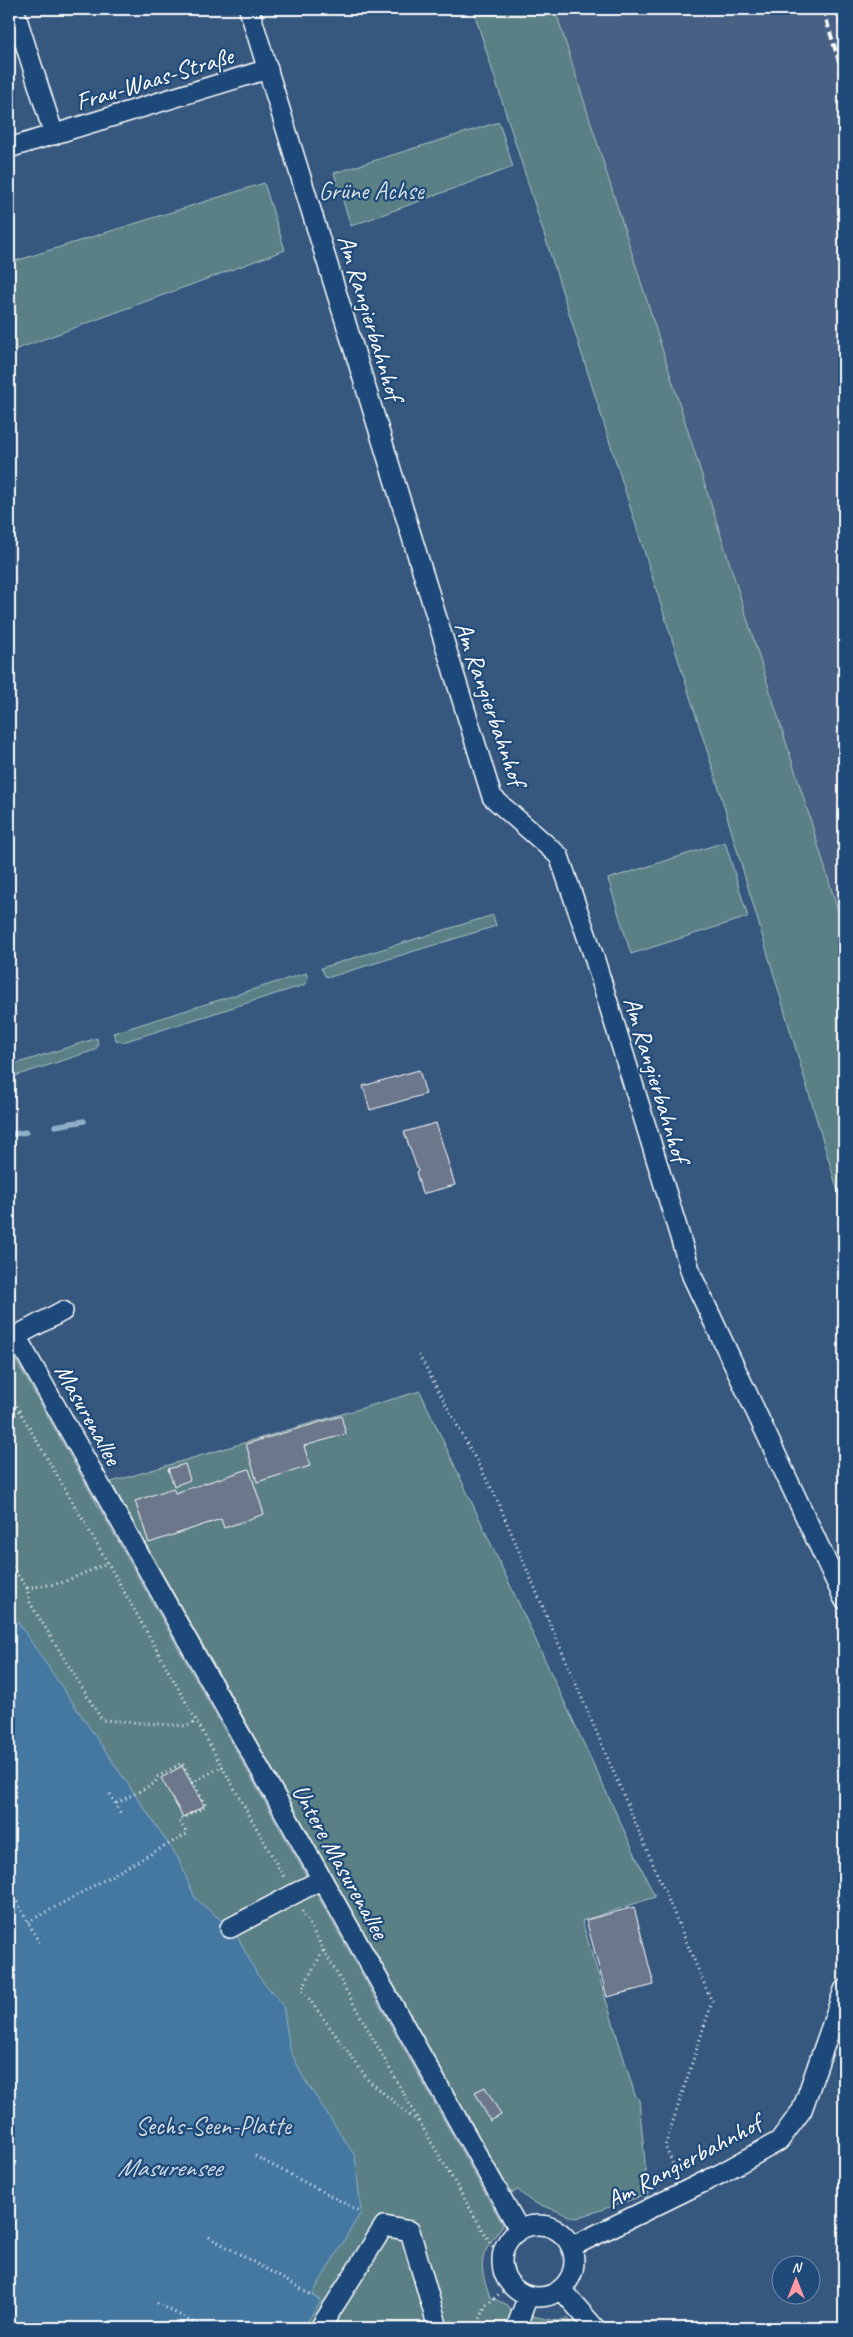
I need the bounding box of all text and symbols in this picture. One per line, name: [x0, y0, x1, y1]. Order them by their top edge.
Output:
street label: Frau-Waas-Straße: [72, 39, 239, 118]
park label: Grüne Achse: [318, 175, 425, 207]
street label: Am Rangierbahnhof: [330, 231, 412, 409]
street label: Am Rangierbahnhof: [447, 618, 535, 795]
street label: Am Rangierbahnhof: [616, 993, 698, 1171]
street label: Masurenallee: [47, 1358, 130, 1472]
street label: Untere Masurenallee: [284, 1778, 397, 1946]
street label: Am Rangierbahnhof: [601, 2105, 771, 2216]
park label: Sechs-Seen-Platte: [135, 2110, 293, 2142]
water label: Masurensee: [117, 2151, 224, 2184]
north arrow: [770, 2254, 820, 2304]
text: N: [792, 2259, 803, 2276]

